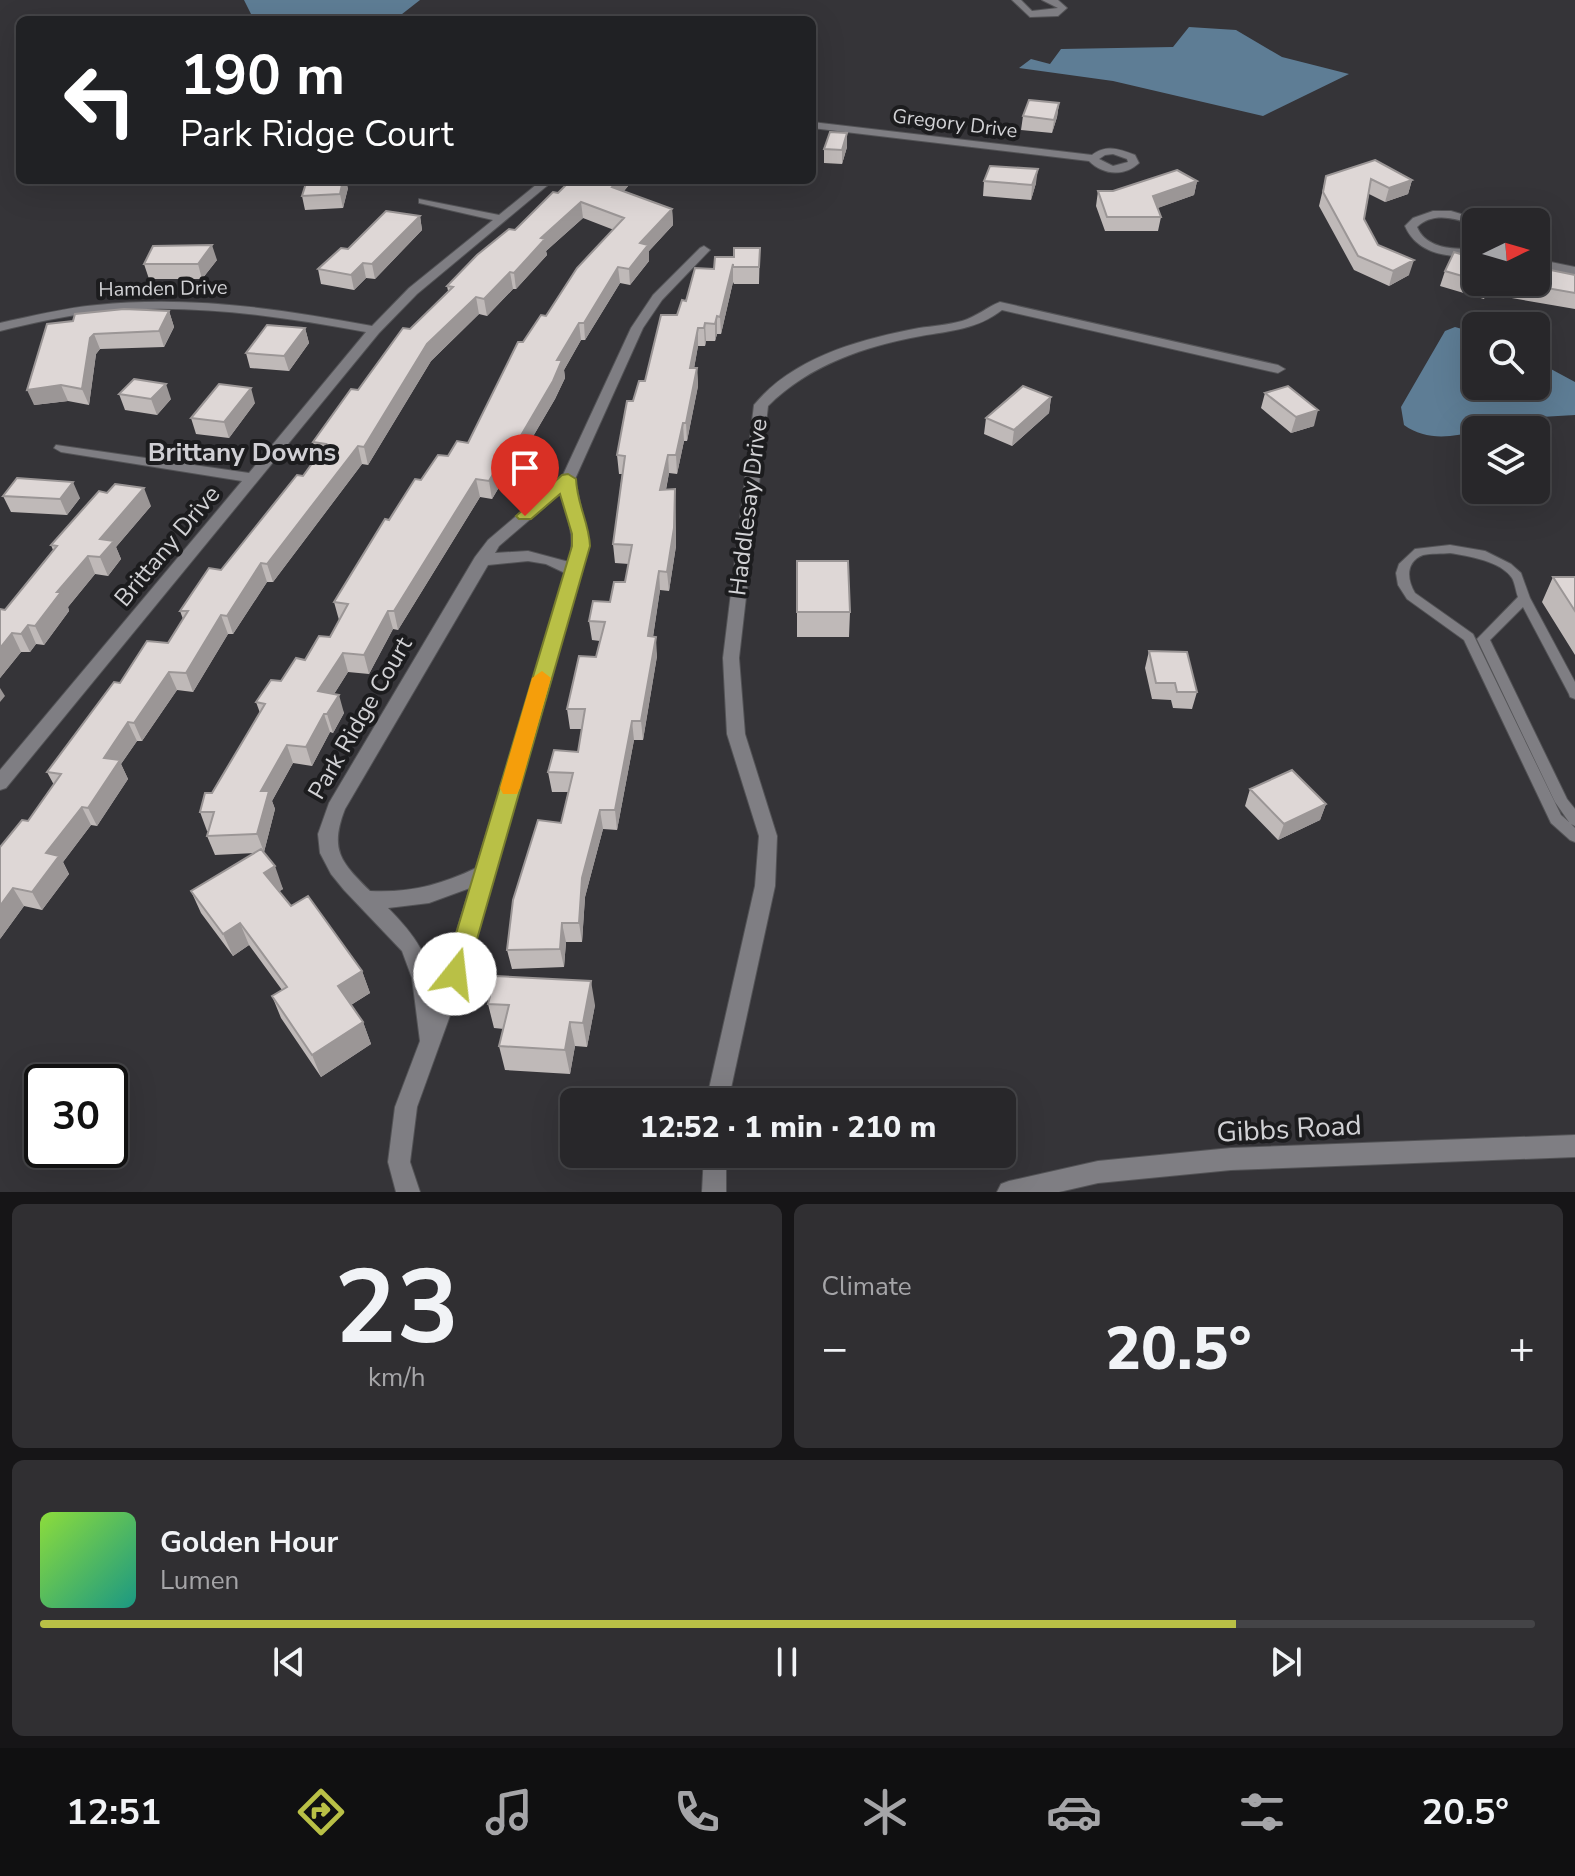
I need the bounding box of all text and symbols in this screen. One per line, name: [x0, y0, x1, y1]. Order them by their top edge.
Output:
text: 190 m: [180, 37, 345, 114]
icon: left: [48, 48, 152, 152]
street label: Gregory Drive: [891, 102, 1019, 145]
text: Park Ridge Court: [180, 110, 454, 159]
north arrow: [1462, 208, 1550, 296]
map controls: [1462, 208, 1550, 504]
street label: Hamden Drive: [98, 274, 228, 303]
button: search: [1462, 312, 1550, 400]
button: layers: [1462, 416, 1550, 504]
street label: Haddlesay Drive: [721, 417, 775, 597]
pin: [491, 434, 559, 516]
district label: Brittany Downs: [148, 435, 336, 470]
icon: arrive: [503, 446, 547, 490]
street label: Brittany Drive: [107, 479, 227, 613]
street label: Park Ridge Court: [301, 630, 420, 805]
position arrow: [413, 932, 497, 1016]
speed limit sign: 30: [24, 1064, 128, 1168]
street label: Gibbs Road: [1216, 1106, 1363, 1152]
text: 12:52 · 1 min · 210 m: [640, 1107, 936, 1148]
text: 23: [334, 1237, 459, 1379]
text: Climate: [822, 1269, 912, 1304]
text: 20.5°: [1105, 1308, 1252, 1390]
text: −: [822, 1319, 848, 1379]
text: +: [1509, 1319, 1535, 1379]
text: km/h: [368, 1360, 425, 1395]
text: Golden Hour: [160, 1522, 338, 1563]
text: Lumen: [160, 1563, 239, 1598]
icon: previous: [267, 1640, 311, 1684]
icon: pause: [765, 1640, 809, 1684]
icon: next: [1264, 1640, 1308, 1684]
icon: directions: [293, 1784, 349, 1840]
icon: music: [481, 1784, 537, 1840]
icon: phone: [669, 1784, 725, 1840]
icon: climate: [857, 1784, 913, 1840]
icon: car: [1046, 1784, 1102, 1840]
icon: filters: [1234, 1784, 1290, 1840]
text: 12:51: [66, 1788, 161, 1837]
text: 20.5°: [1422, 1788, 1509, 1837]

